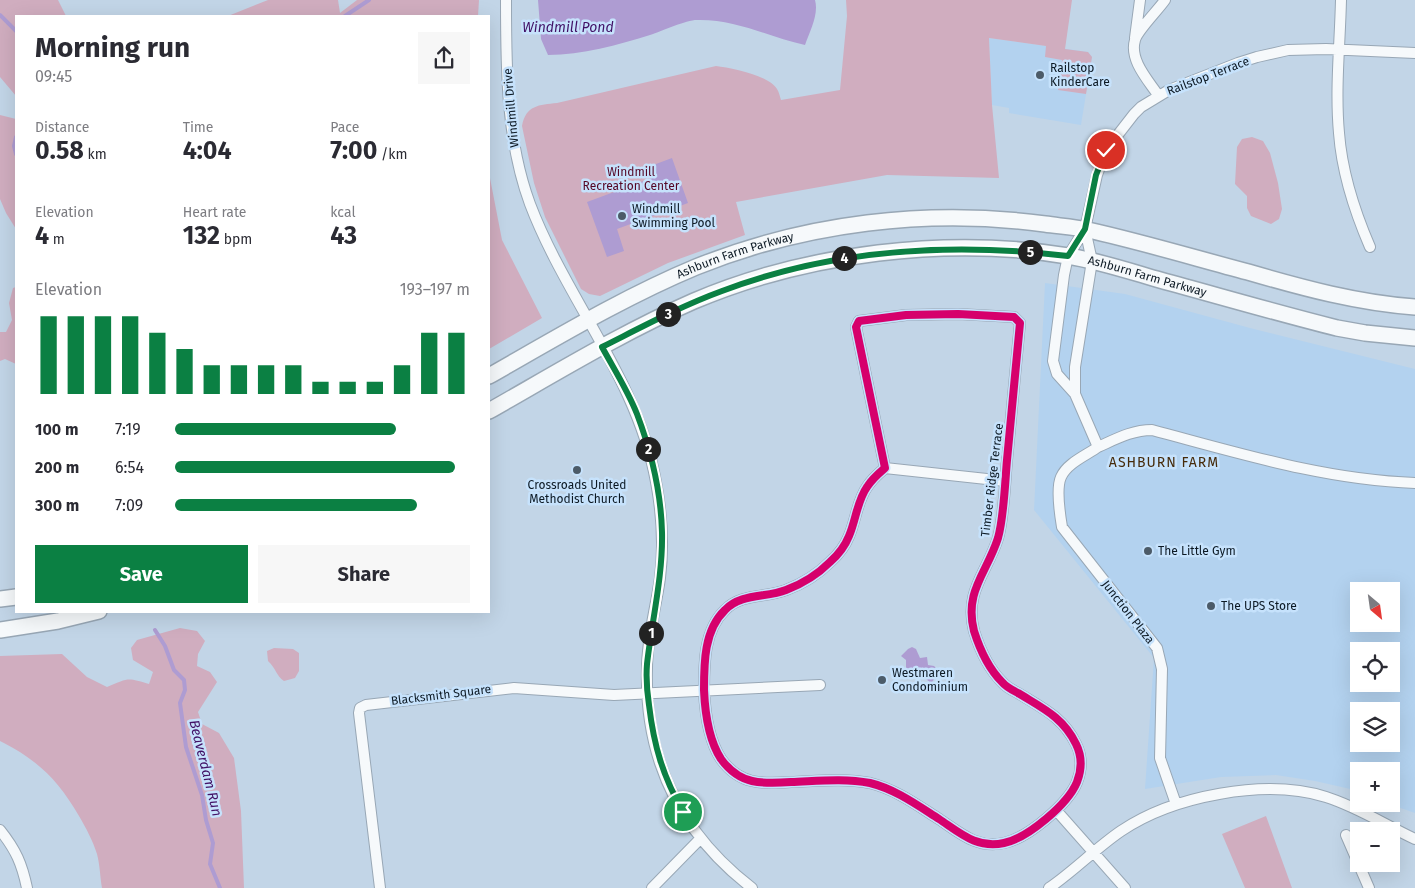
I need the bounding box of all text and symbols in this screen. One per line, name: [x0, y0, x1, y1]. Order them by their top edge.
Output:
water label: Windmill Pond: [522, 19, 614, 36]
text: Morning run: [35, 31, 190, 64]
button: share: [418, 32, 470, 84]
street label: Railstop Terrace: [1165, 54, 1251, 98]
place label: Railstop KinderCare: [1050, 61, 1110, 89]
text: 09:45: [35, 67, 72, 86]
street label: Windmill Drive: [501, 68, 521, 148]
marker: Railstop KinderCare: [1034, 69, 1046, 81]
text: Distance: [35, 119, 89, 136]
text: Time: [183, 119, 213, 136]
text: Pace: [330, 119, 359, 136]
pin: [1085, 129, 1127, 171]
text: 0.58: [35, 136, 84, 166]
text: 4:04: [183, 136, 232, 166]
text: 7:00: [330, 136, 377, 166]
icon: check: [1092, 136, 1120, 164]
text: km: [84, 146, 107, 163]
text: /km: [377, 146, 407, 163]
park label: Windmill Recreation Center: [583, 165, 680, 193]
place label: Windmill Swimming Pool: [632, 202, 716, 230]
text: Elevation: [35, 204, 94, 221]
text: Heart rate: [183, 204, 246, 221]
text: kcal: [330, 204, 356, 221]
marker: Windmill Swimming Pool: [616, 210, 628, 222]
text: 4: [35, 221, 49, 251]
text: 132: [183, 221, 220, 251]
text: 43: [330, 221, 357, 251]
street label: Ashburn Farm Parkway: [674, 229, 795, 282]
text: m: [49, 231, 65, 248]
text: bpm: [220, 231, 252, 248]
pin: 5: [1018, 240, 1042, 264]
text: 5: [1027, 244, 1034, 261]
pin: 4: [832, 246, 856, 270]
text: 4: [841, 250, 848, 267]
street label: Ashburn Farm Parkway: [1086, 253, 1208, 300]
text: Elevation: [35, 280, 102, 299]
text: 193–197 m: [400, 280, 470, 299]
pin: 3: [656, 302, 680, 326]
text: 3: [665, 306, 672, 323]
text: 100 m: [35, 420, 78, 439]
text: 7:19: [115, 420, 141, 439]
street label: Timber Ridge Terrace: [978, 422, 1006, 538]
pin: 2: [636, 436, 660, 462]
text: 2: [645, 441, 652, 458]
district label: ASHBURN FARM: [1109, 454, 1219, 471]
text: 200 m: [35, 458, 79, 477]
text: 6:54: [115, 458, 144, 477]
marker: Crossroads United Methodist Church: [571, 464, 583, 476]
place label: Crossroads United Methodist Church: [528, 478, 626, 506]
text: 300 m: [35, 496, 79, 515]
text: 7:09: [115, 496, 143, 515]
place label: The Little Gym: [1158, 544, 1236, 558]
button: Save: [35, 545, 248, 603]
button: Share: [258, 545, 470, 603]
marker: The Little Gym: [1142, 545, 1154, 557]
street label: Junction Plaza: [1099, 577, 1157, 647]
north arrow: [1350, 582, 1400, 632]
map controls: [1350, 582, 1400, 872]
place label: The UPS Store: [1221, 599, 1297, 613]
marker: The UPS Store: [1205, 600, 1217, 612]
pin: 1: [638, 620, 664, 646]
text: 1: [648, 625, 655, 642]
button: locate: [1350, 642, 1400, 692]
place label: Westmaren Condominium: [892, 666, 968, 694]
marker: Westmaren Condominium: [876, 674, 888, 686]
street label: Blacksmith Square: [390, 682, 492, 708]
button: layers: [1350, 702, 1400, 752]
water label: Beaverdam Run: [185, 718, 226, 818]
button: +: [1350, 762, 1400, 812]
pin: [662, 791, 704, 833]
icon: arrive: [669, 798, 697, 826]
button: −: [1350, 822, 1400, 872]

